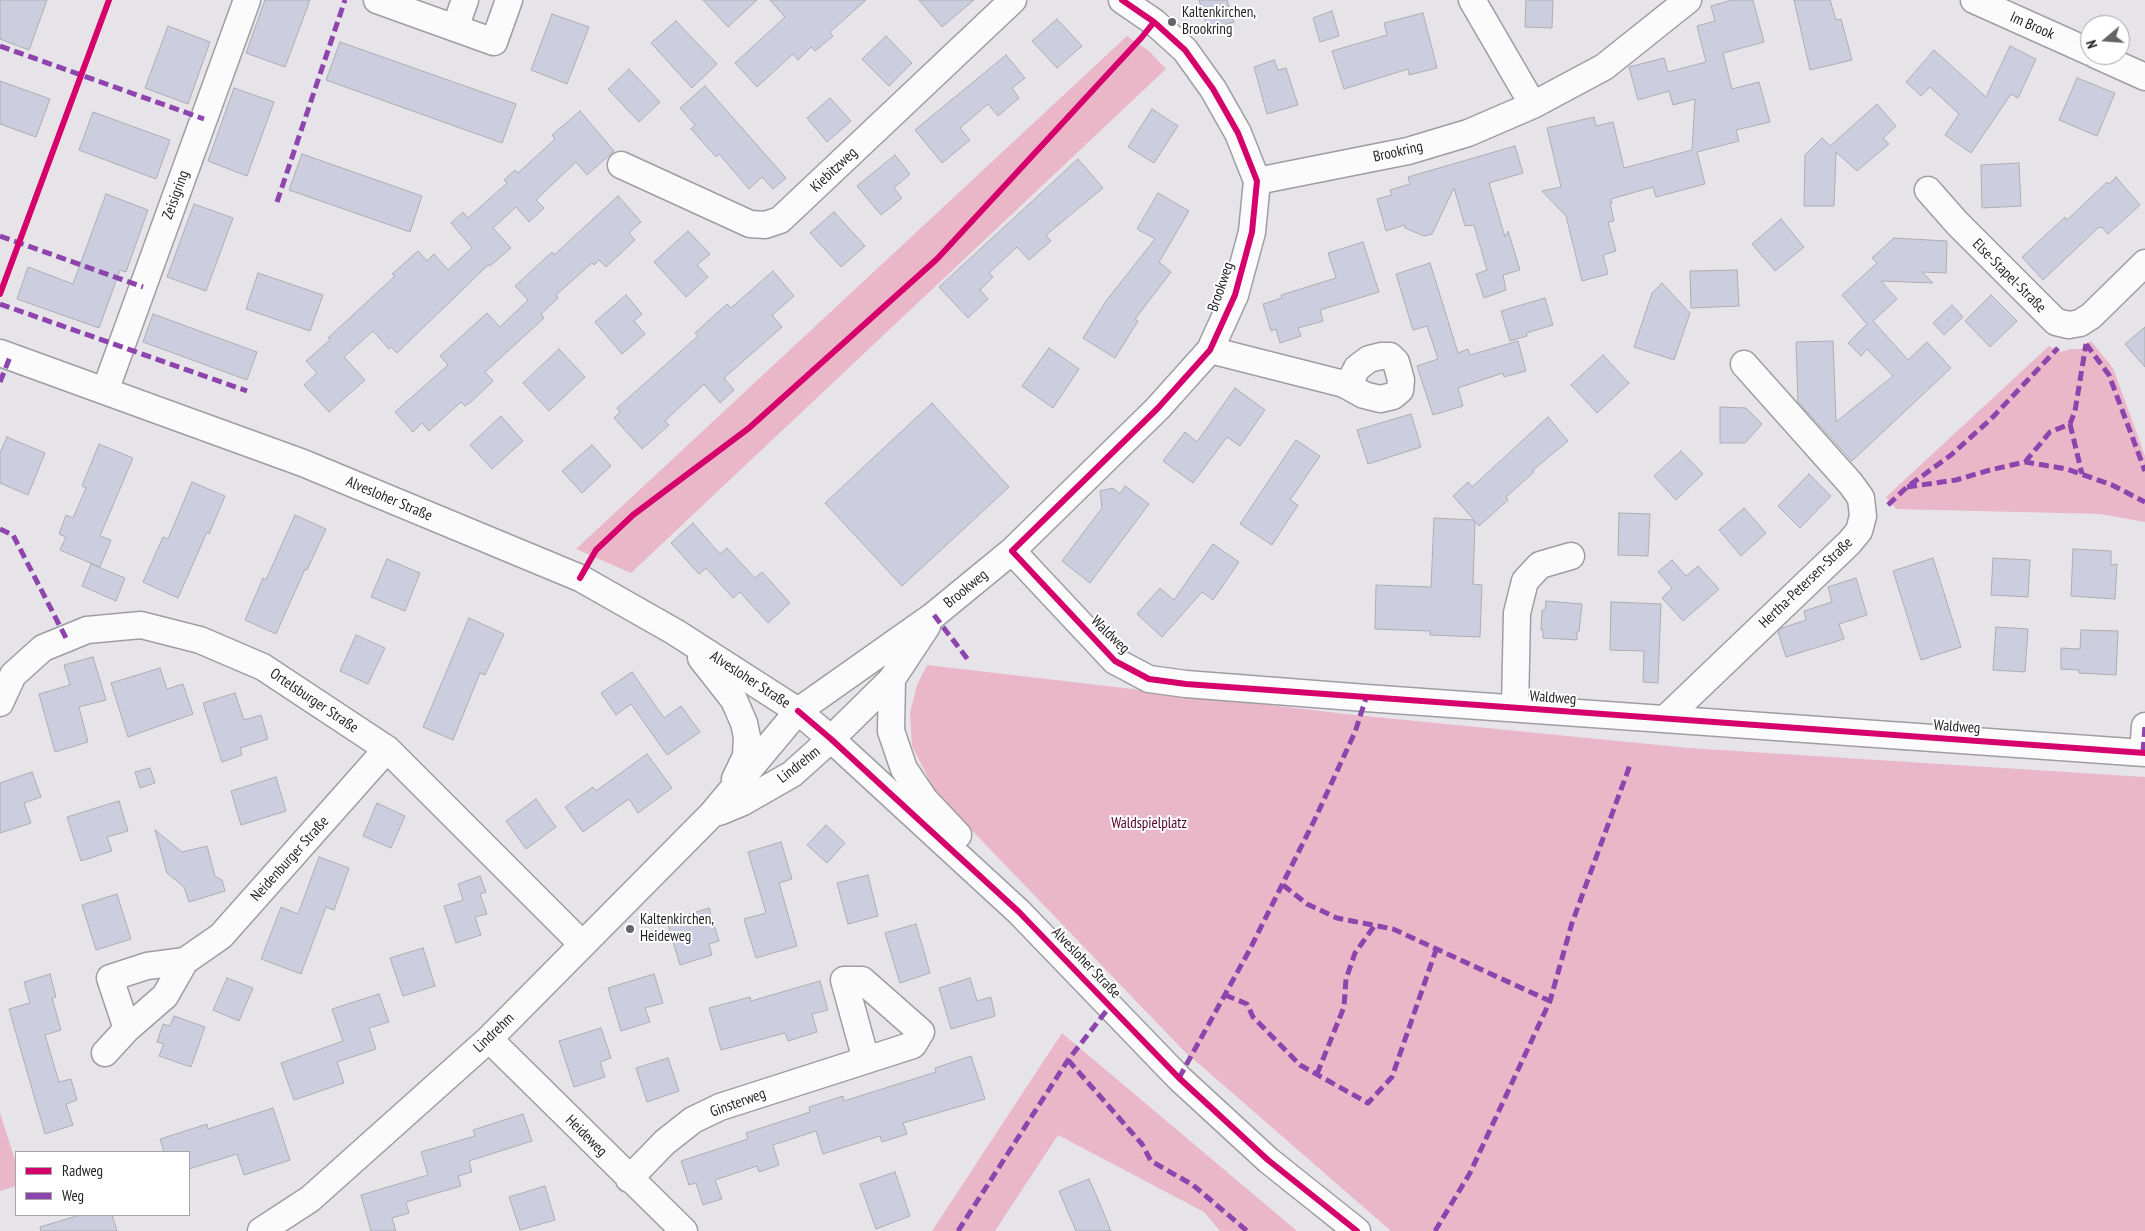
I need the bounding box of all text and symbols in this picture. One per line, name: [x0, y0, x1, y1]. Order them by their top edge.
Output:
place label: Kaltenkirchen, Brookring: [1182, 4, 1256, 39]
street label: Im Brook: [2007, 8, 2057, 44]
north arrow: [2080, 15, 2130, 65]
marker: Kaltenkirchen, Brookring: [1166, 16, 1178, 28]
text: N: [2082, 38, 2101, 51]
street label: Brookring: [1371, 138, 1425, 166]
street label: Kiebitzweg: [807, 144, 861, 196]
street label: Zeisigring: [159, 168, 193, 222]
street label: Else-Stapel-Straße: [1968, 235, 2050, 317]
street label: Brookweg: [1204, 260, 1238, 314]
street label: Alvesloher Straße: [343, 473, 435, 525]
street label: Hertha-Petersen-Straße: [1756, 534, 1856, 632]
street label: Brookweg: [940, 566, 992, 612]
street label: Waldweg: [1087, 612, 1133, 658]
street label: Alvesloher Straße: [707, 647, 793, 713]
street label: Ortelsburger Straße: [266, 665, 362, 737]
street label: Waldweg: [1529, 687, 1577, 709]
street label: Waldweg: [1933, 716, 1981, 738]
street label: Lindrehm: [774, 743, 824, 787]
street label: Neidenburger Straße: [247, 813, 333, 905]
park label: Waldspielplatz: [1111, 815, 1187, 833]
place label: Kaltenkirchen, Heideweg: [640, 911, 714, 946]
marker: Kaltenkirchen, Heideweg: [624, 923, 636, 935]
street label: Alvesloher Straße: [1048, 924, 1124, 1002]
street label: Lindrehm: [470, 1009, 518, 1057]
street label: Ginsterweg: [708, 1085, 768, 1121]
street label: Heideweg: [561, 1111, 611, 1161]
legend: [15, 1151, 190, 1216]
text: Radweg: [62, 1161, 103, 1180]
text: Weg: [62, 1186, 84, 1205]

